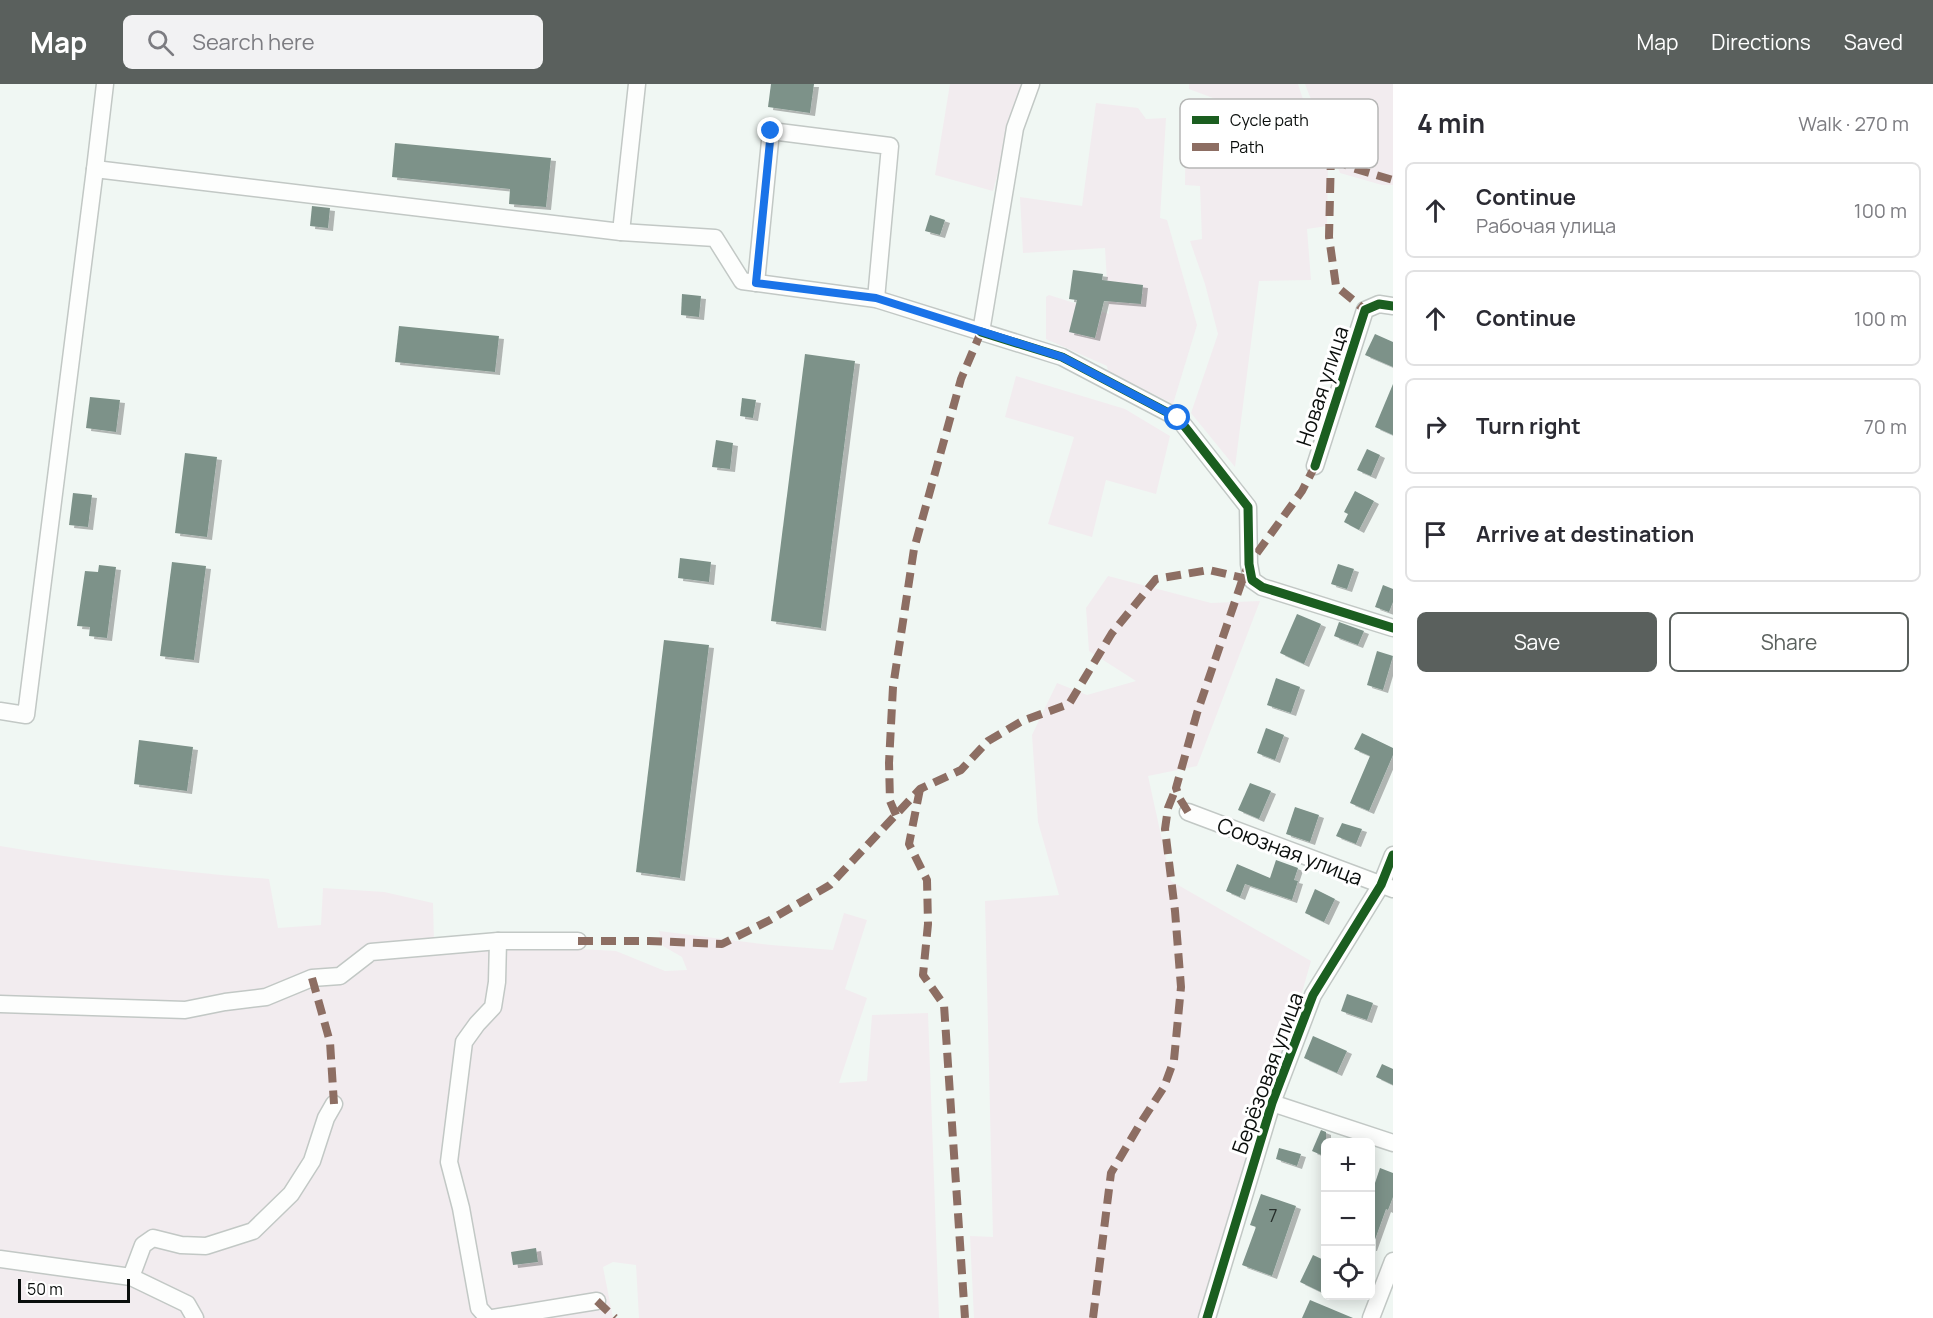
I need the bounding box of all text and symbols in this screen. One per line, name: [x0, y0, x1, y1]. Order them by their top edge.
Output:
search box: [123, 15, 543, 69]
text: Map: [30, 23, 87, 61]
icon: search: [144, 26, 177, 59]
text: Search here: [192, 27, 315, 57]
text: Map: [1637, 28, 1678, 56]
text: Directions: [1711, 28, 1811, 56]
text: Saved: [1844, 28, 1903, 56]
legend: [1180, 99, 1378, 168]
text: 4 min: [1417, 105, 1485, 141]
text: Cycle path: [1230, 109, 1309, 131]
text: Walk · 270 m: [1798, 110, 1909, 137]
route end: [757, 117, 783, 143]
text: Path: [1230, 136, 1264, 158]
text: Continue: [1476, 182, 1576, 212]
icon: ahead: [1419, 194, 1452, 227]
text: 100 m: [1854, 197, 1907, 224]
text: Рабочая улица: [1476, 212, 1616, 239]
icon: ahead: [1419, 302, 1452, 335]
text: Continue: [1476, 303, 1576, 333]
text: 100 m: [1854, 305, 1907, 332]
street label: Новая улица: [1289, 322, 1355, 450]
route start: [1164, 404, 1190, 430]
icon: right: [1419, 410, 1452, 443]
text: Turn right: [1476, 411, 1581, 441]
text: 70 m: [1864, 413, 1907, 440]
icon: arrive: [1419, 518, 1452, 551]
text: Arrive at destination: [1476, 519, 1694, 549]
button: Save: [1417, 612, 1657, 672]
button: Share: [1669, 612, 1909, 672]
street label: Союзная улица: [1213, 810, 1367, 892]
street label: Берёзовая улица: [1225, 988, 1309, 1158]
map controls: [1321, 1138, 1375, 1300]
button: +: [1321, 1138, 1375, 1192]
button: −: [1321, 1192, 1375, 1246]
house number: 7: [1268, 1203, 1278, 1227]
button: locate: [1321, 1246, 1375, 1300]
scale bar: [18, 1276, 130, 1304]
text: 50 m: [27, 1278, 63, 1300]

